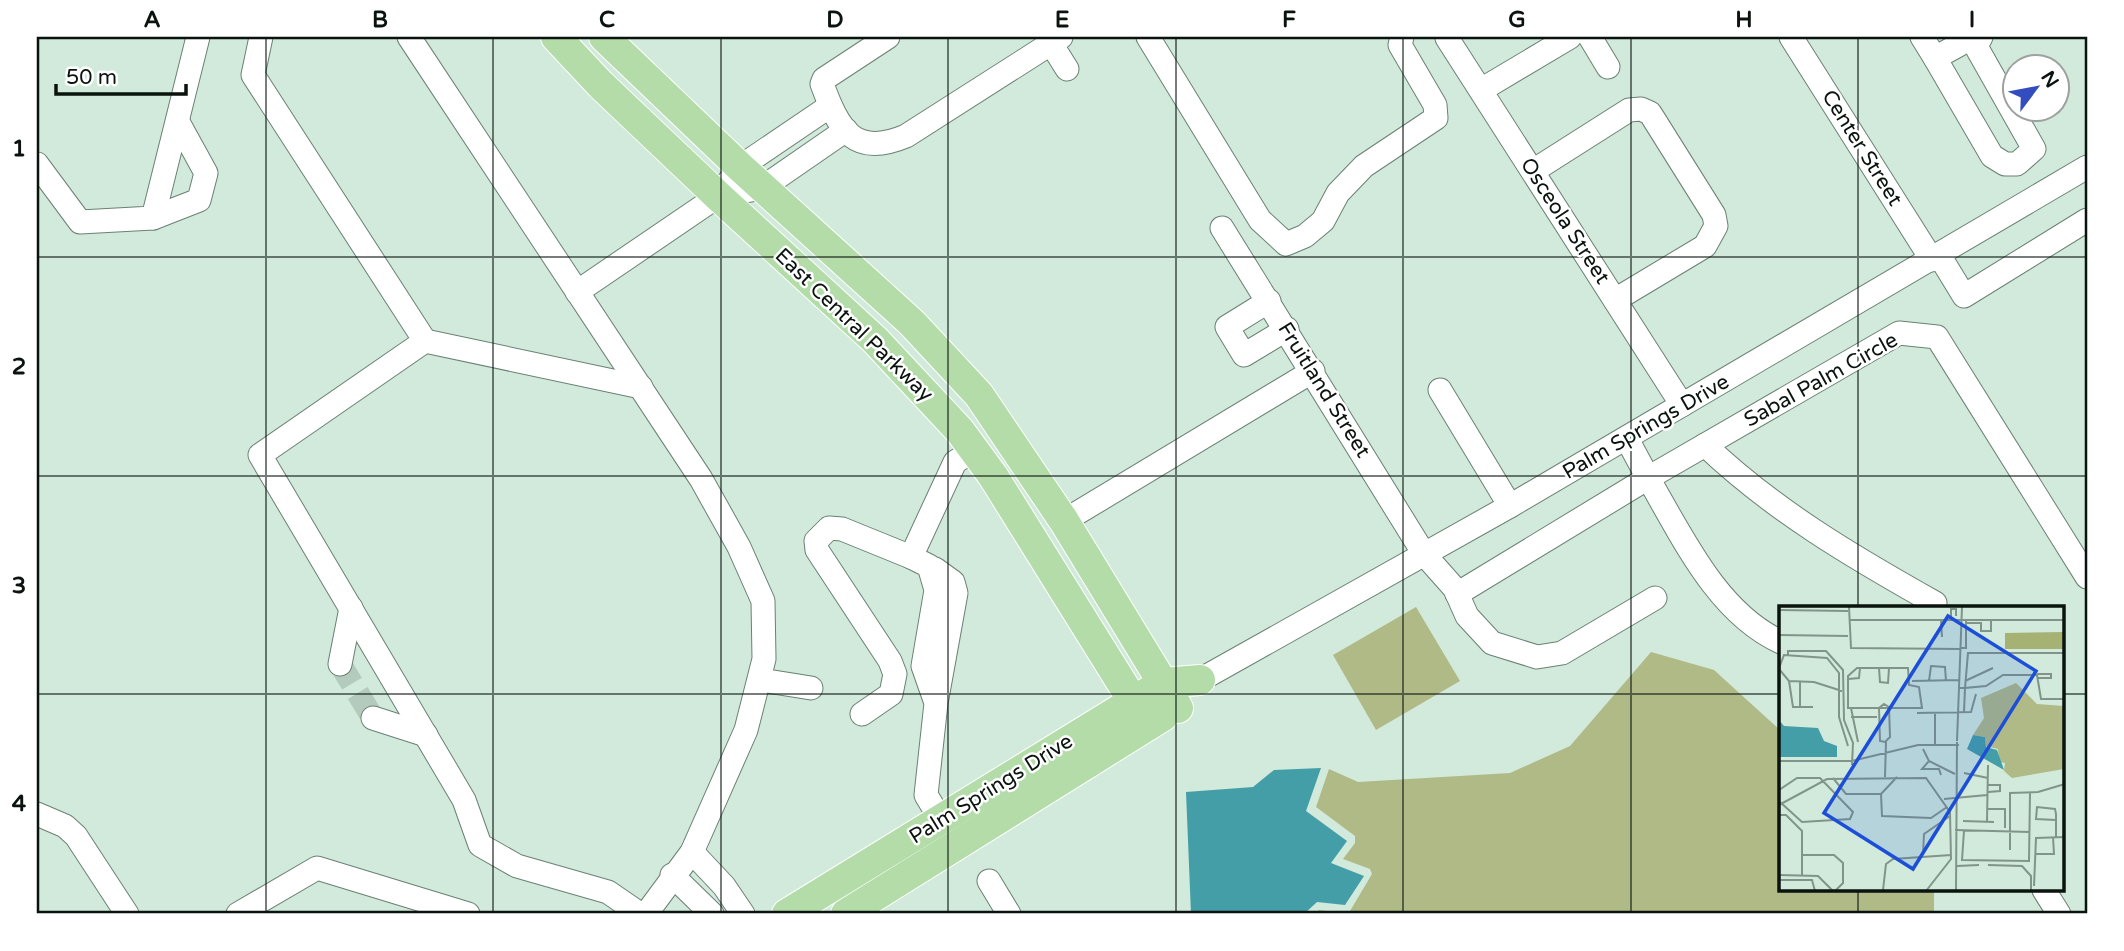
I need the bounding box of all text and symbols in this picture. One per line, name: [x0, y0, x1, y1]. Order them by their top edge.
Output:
text: A: [143, 6, 161, 34]
text: B: [372, 6, 388, 34]
text: C: [599, 6, 615, 34]
text: D: [826, 6, 844, 34]
text: E: [1055, 6, 1069, 34]
text: F: [1282, 6, 1296, 34]
text: G: [1508, 6, 1526, 34]
text: H: [1735, 6, 1753, 34]
text: I: [1969, 6, 1975, 34]
scale bar: [56, 52, 186, 96]
north arrow: [2002, 52, 2072, 122]
text: 50 m: [66, 65, 117, 90]
text: N: [2036, 67, 2063, 92]
street label: Center Street: [1816, 85, 1908, 211]
text: 1: [12, 135, 26, 163]
street label: Osceola Street: [1515, 153, 1615, 289]
street label: East Central Parkway: [770, 243, 938, 407]
street label: Fruitland Street: [1272, 318, 1376, 462]
street label: Sabal Palm Circle: [1740, 327, 1902, 433]
text: 2: [12, 353, 26, 381]
street label: Palm Springs Drive: [1558, 369, 1734, 485]
text: 3: [12, 572, 26, 600]
inset map: [1779, 606, 2064, 892]
street label: Palm Springs Drive: [905, 729, 1077, 849]
text: 4: [12, 790, 27, 818]

